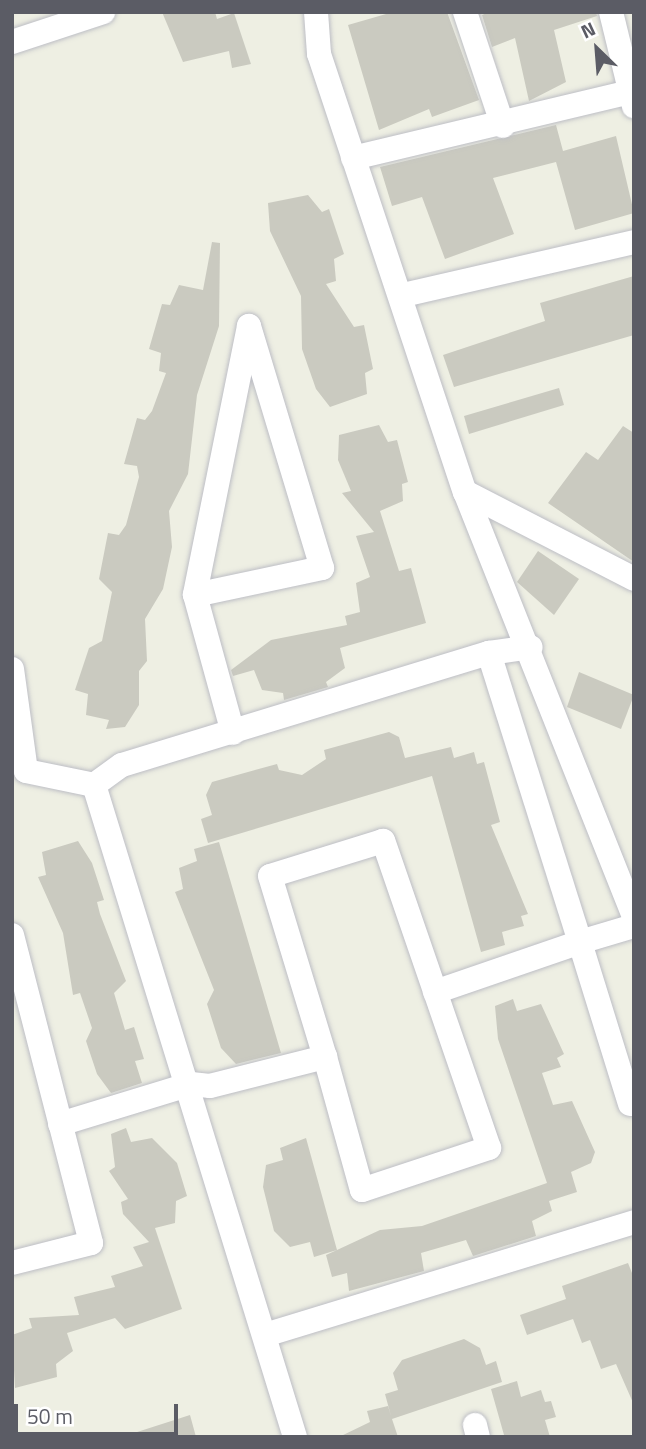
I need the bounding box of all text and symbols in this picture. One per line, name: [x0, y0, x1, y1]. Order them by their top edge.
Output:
north arrow: [562, 14, 632, 84]
text: N: [576, 14, 600, 45]
scale bar: [18, 1390, 182, 1434]
text: 50 m: [27, 1400, 73, 1432]

